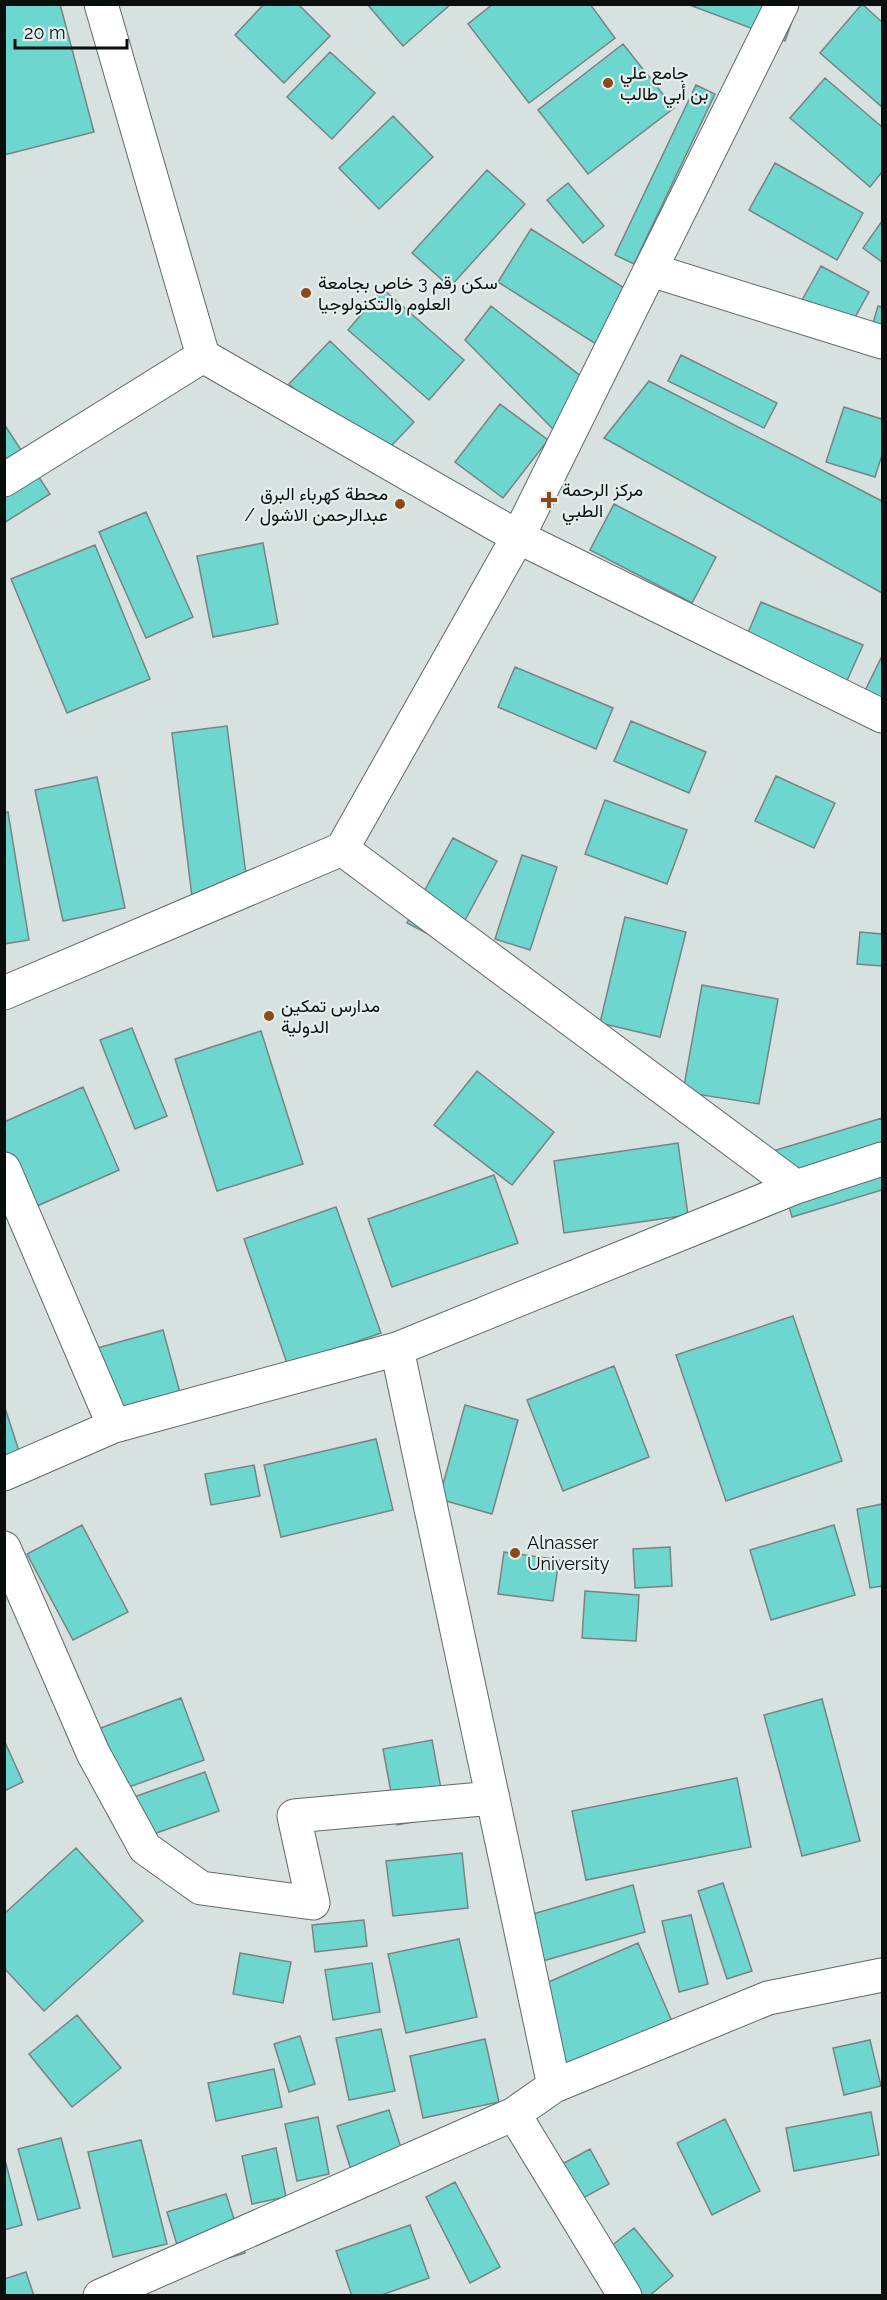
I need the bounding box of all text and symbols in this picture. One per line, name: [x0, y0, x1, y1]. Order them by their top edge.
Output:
scale bar: [15, 12, 128, 50]
text: 20 m: [24, 22, 66, 43]
place label: جامع علي بن أبي طالب: [620, 62, 709, 109]
marker: جامع علي بن أبي طالب: [601, 76, 615, 90]
place label: سكن رقم 3 خاص بجامعة العلوم والتكنولوجيا: [318, 272, 498, 316]
marker: سكن رقم 3 خاص بجامعة العلوم والتكنولوجيا: [299, 286, 313, 300]
place label: مركز الرحمة الطبي: [562, 479, 643, 526]
place label: محطة كهرباء البرق / عبدالرحمن الاشول: [244, 483, 388, 526]
marker: مركز الرحمة الطبي: [540, 491, 558, 509]
marker: محطة كهرباء البرق / عبدالرحمن الاشول: [393, 497, 407, 511]
place label: مدارس تمكين الدولية: [281, 995, 380, 1038]
marker: مدارس تمكين الدولية: [262, 1009, 276, 1023]
place label: Alnasser University: [527, 1532, 610, 1574]
marker: Alnasser University: [508, 1546, 522, 1560]

